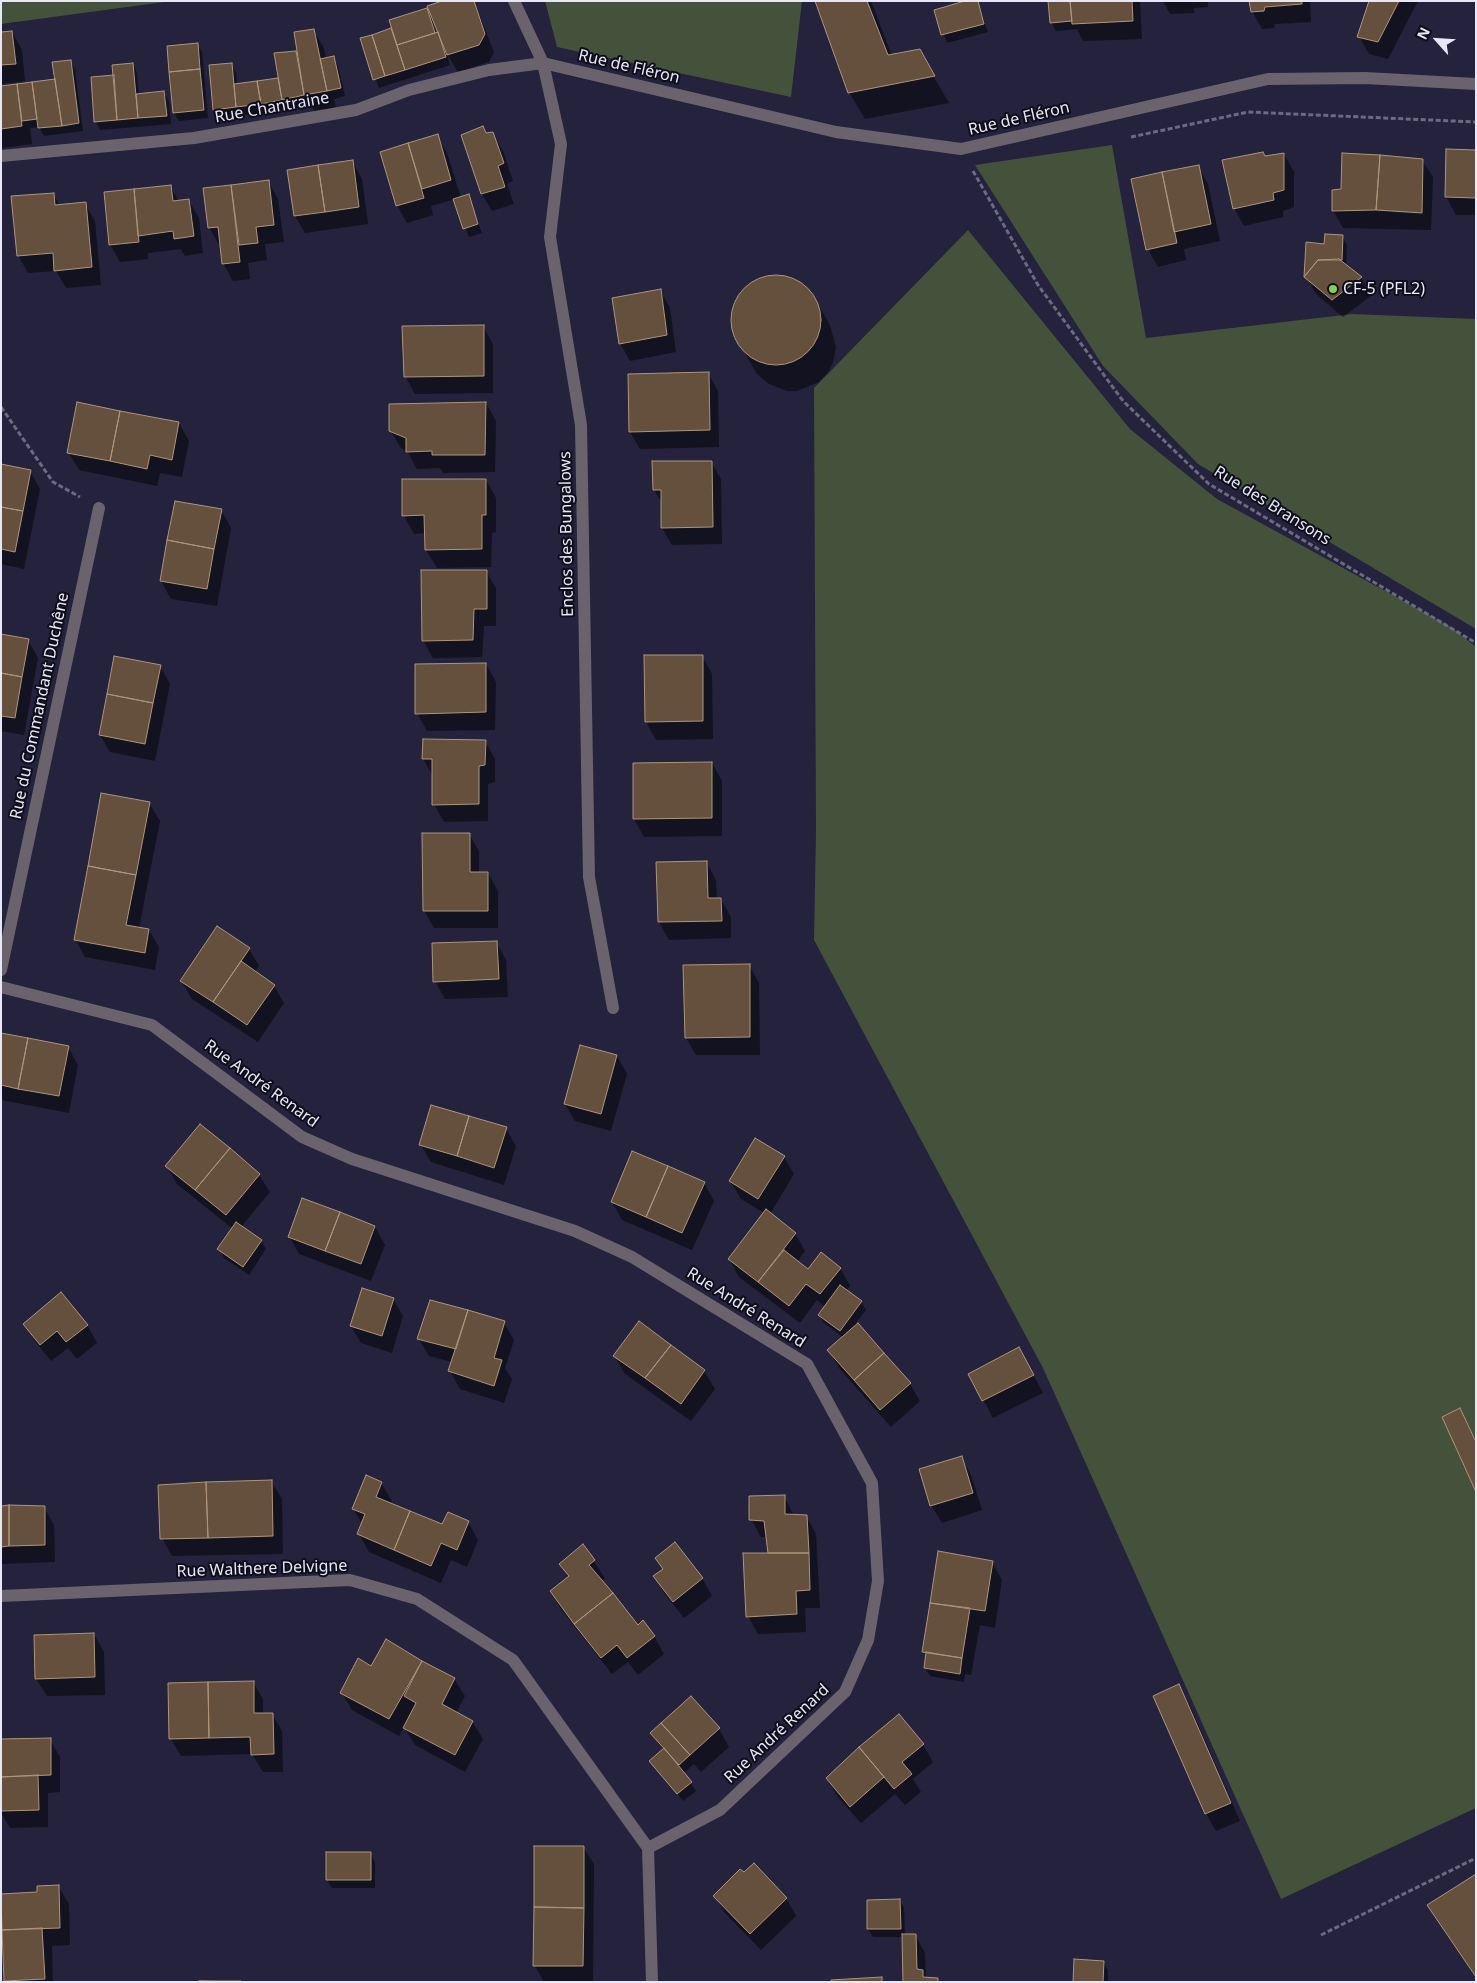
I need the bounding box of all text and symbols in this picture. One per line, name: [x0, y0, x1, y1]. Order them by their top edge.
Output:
north arrow: [1412, 15, 1462, 65]
text: N: [1412, 24, 1434, 42]
street label: Rue de Fléron: [576, 46, 682, 88]
street label: Rue Chantraine: [213, 88, 331, 128]
street label: Rue de Fléron: [966, 98, 1072, 140]
place label: CF-5 (PFL2): [1343, 279, 1425, 299]
marker: CF-5 (PFL2): [1327, 283, 1339, 295]
street label: Enclos des Bungalows: [556, 451, 578, 617]
street label: Rue des Bransons: [1210, 462, 1334, 550]
street label: Rue du Commandant Duchêne: [7, 591, 73, 821]
street label: Rue André Renard: [200, 1036, 322, 1132]
street label: Rue André Renard: [683, 1264, 809, 1352]
street label: Rue Walthere Delvigne: [176, 1556, 348, 1582]
street label: Rue André Renard: [721, 1680, 833, 1788]

